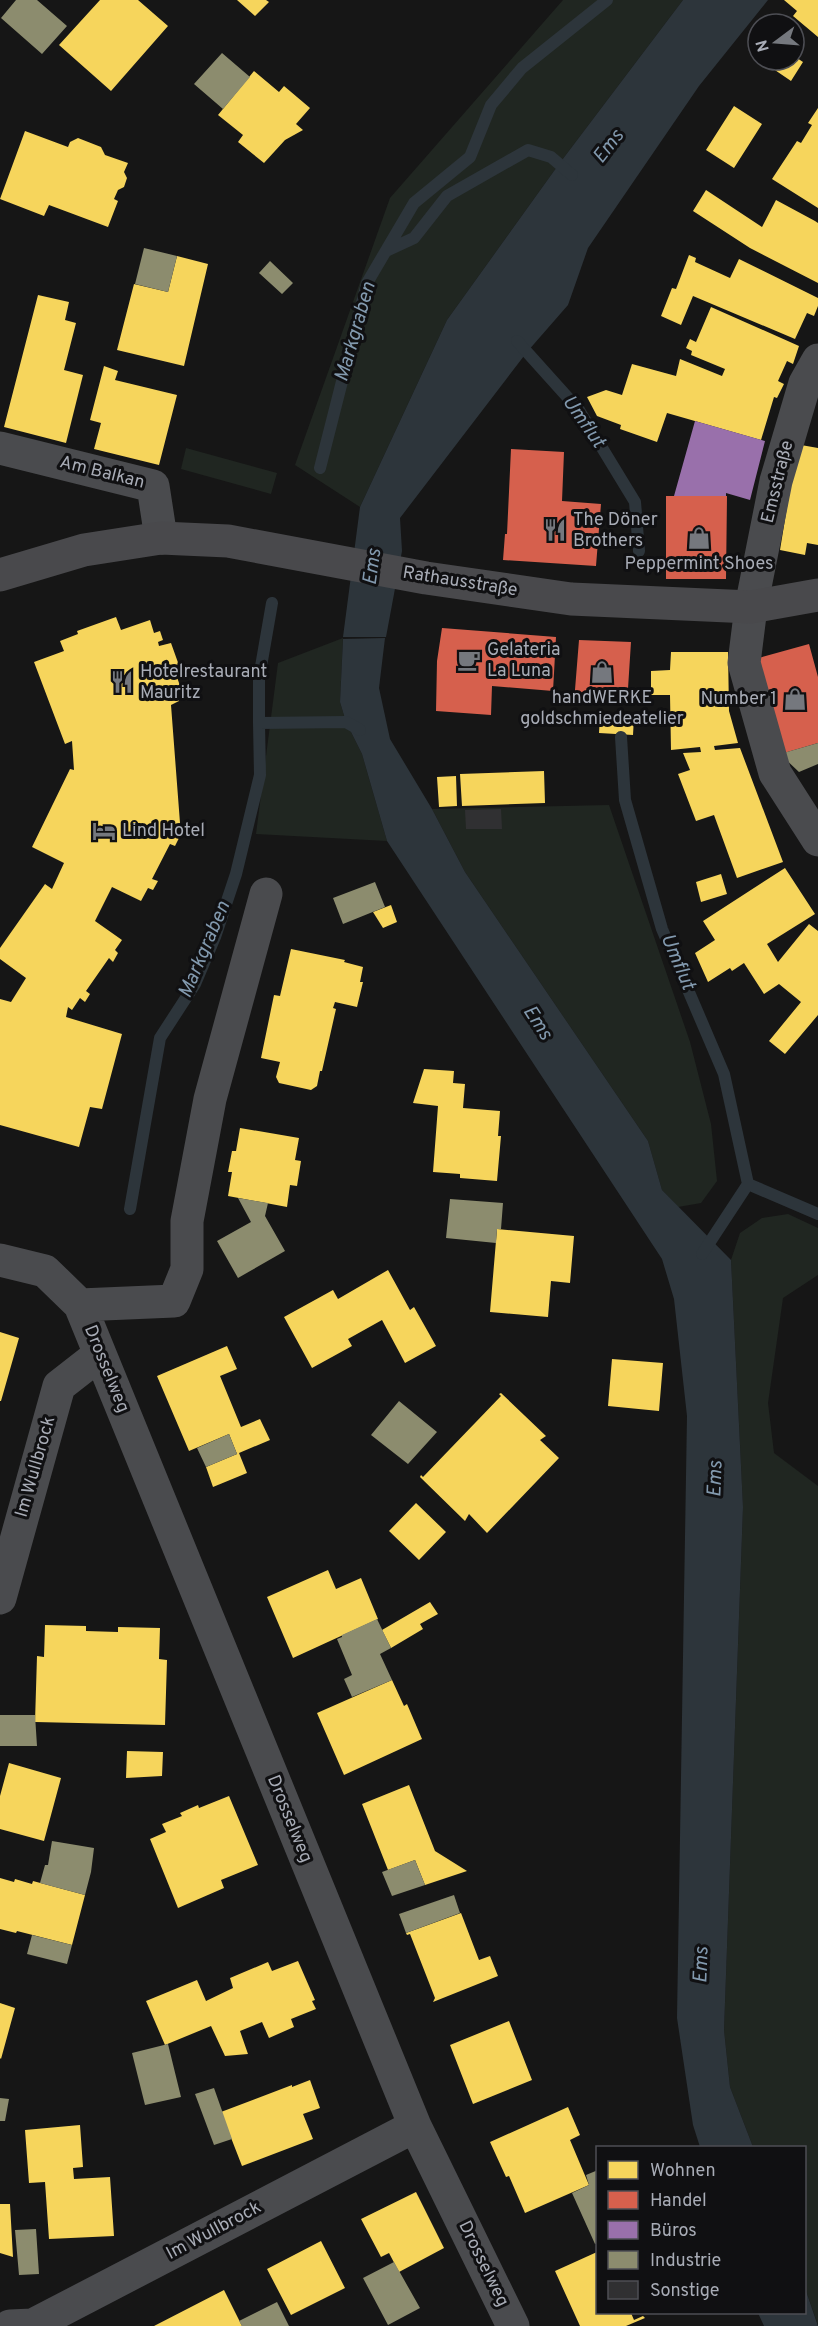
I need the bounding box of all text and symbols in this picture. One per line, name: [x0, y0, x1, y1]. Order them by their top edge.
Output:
north arrow: [746, 12, 806, 72]
text: N: [752, 37, 775, 54]
water label: Ems: [587, 124, 631, 169]
water label: Markgraben: [329, 279, 383, 385]
water label: Umflut: [555, 390, 611, 454]
street label: Emsstraße: [757, 438, 799, 526]
street label: Am Balkan: [57, 451, 147, 495]
place label: The Döner Brothers: [573, 509, 658, 553]
restaurant icon: The Döner Brothers: [542, 517, 568, 543]
shop icon: Peppermint Shoes: [686, 525, 712, 551]
water label: Ems: [358, 546, 389, 587]
place label: Peppermint Shoes: [625, 553, 773, 576]
street label: Rathausstraße: [401, 562, 519, 602]
place label: Gelateria La Luna: [487, 639, 560, 683]
cafe icon: Gelateria La Luna: [456, 647, 482, 673]
shop icon: handWERKE goldschmiedeatelier: [589, 659, 615, 685]
place label: Hotelrestaurant Mauritz: [140, 661, 267, 705]
restaurant icon: Hotelrestaurant Mauritz: [109, 669, 135, 695]
shop icon: Number 1: [782, 686, 808, 712]
place label: handWERKE goldschmiedeatelier: [520, 687, 684, 731]
place label: Number 1: [701, 688, 777, 711]
hotel icon: Lind Hotel: [91, 818, 117, 844]
place label: Lind Hotel: [122, 820, 205, 843]
water label: Markgraben: [173, 897, 237, 1002]
water label: Umflut: [654, 930, 701, 995]
water label: Ems: [516, 1001, 558, 1046]
street label: Drosselweg: [78, 1322, 134, 1416]
street label: Im Wullbrock: [11, 1414, 61, 1520]
water label: Ems: [702, 1459, 730, 1498]
street label: Drosselweg: [261, 1772, 317, 1866]
water label: Ems: [688, 1945, 716, 1984]
legend: [596, 2146, 806, 2314]
text: Wohnen: [650, 2160, 716, 2183]
text: Handel: [650, 2190, 707, 2213]
street label: Im Wullbrock: [163, 2196, 265, 2266]
street label: Drosselweg: [452, 2217, 514, 2311]
text: Büros: [650, 2220, 697, 2243]
text: Industrie: [650, 2250, 721, 2273]
text: Sonstige: [650, 2280, 720, 2303]

